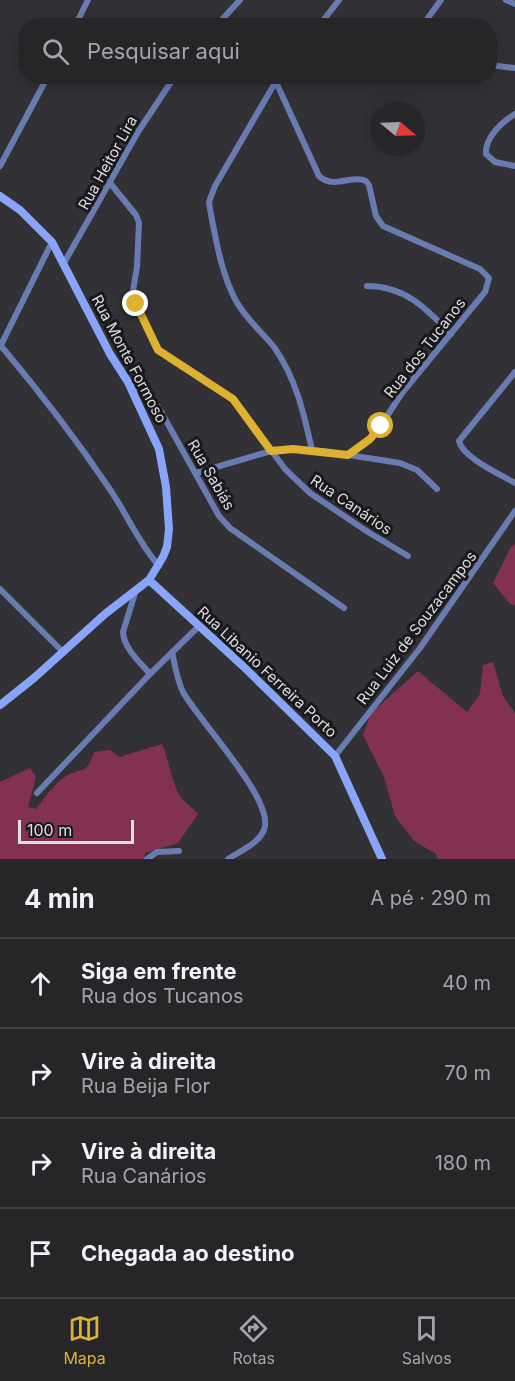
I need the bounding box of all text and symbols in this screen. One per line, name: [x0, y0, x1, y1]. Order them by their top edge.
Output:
search box: [18, 18, 497, 84]
icon: search: [39, 35, 72, 68]
text: Pesquisar aqui: [87, 38, 240, 64]
north arrow: [371, 102, 425, 156]
street label: Rua Heitor Lira: [74, 112, 141, 213]
route end: [122, 290, 148, 316]
street label: Rua Monte Formoso: [88, 291, 171, 426]
street label: Rua dos Tucanos: [380, 294, 470, 402]
route start: [367, 412, 393, 438]
street label: Rua Sabiás: [184, 436, 239, 514]
street label: Rua Canários: [307, 470, 396, 539]
street label: Rua Luiz de Souzacampos: [353, 547, 481, 708]
street label: Rua Libanio Ferreira Porto: [194, 602, 341, 741]
scale bar: [18, 817, 134, 844]
text: 100 m: [27, 820, 72, 840]
text: 4 min: [24, 883, 95, 914]
text: A pé · 290 m: [370, 886, 491, 910]
text: Siga em frente: [81, 958, 237, 984]
icon: ahead: [24, 967, 57, 1000]
text: 40 m: [442, 971, 491, 995]
text: Rua dos Tucanos: [81, 984, 243, 1008]
text: Vire à direita: [81, 1048, 216, 1074]
icon: right: [24, 1057, 57, 1090]
text: 70 m: [444, 1061, 491, 1085]
text: Rua Beija Flor: [81, 1074, 210, 1098]
text: Vire à direita: [81, 1138, 216, 1164]
icon: right: [24, 1147, 57, 1180]
text: 180 m: [435, 1151, 491, 1175]
text: Rua Canários: [81, 1164, 207, 1188]
icon: arrive: [24, 1237, 57, 1270]
text: Chegada ao destino: [81, 1240, 295, 1266]
tab: Mapa: [63, 1312, 106, 1368]
tab: Rotas: [233, 1312, 275, 1368]
tab: Salvos: [402, 1312, 452, 1368]

